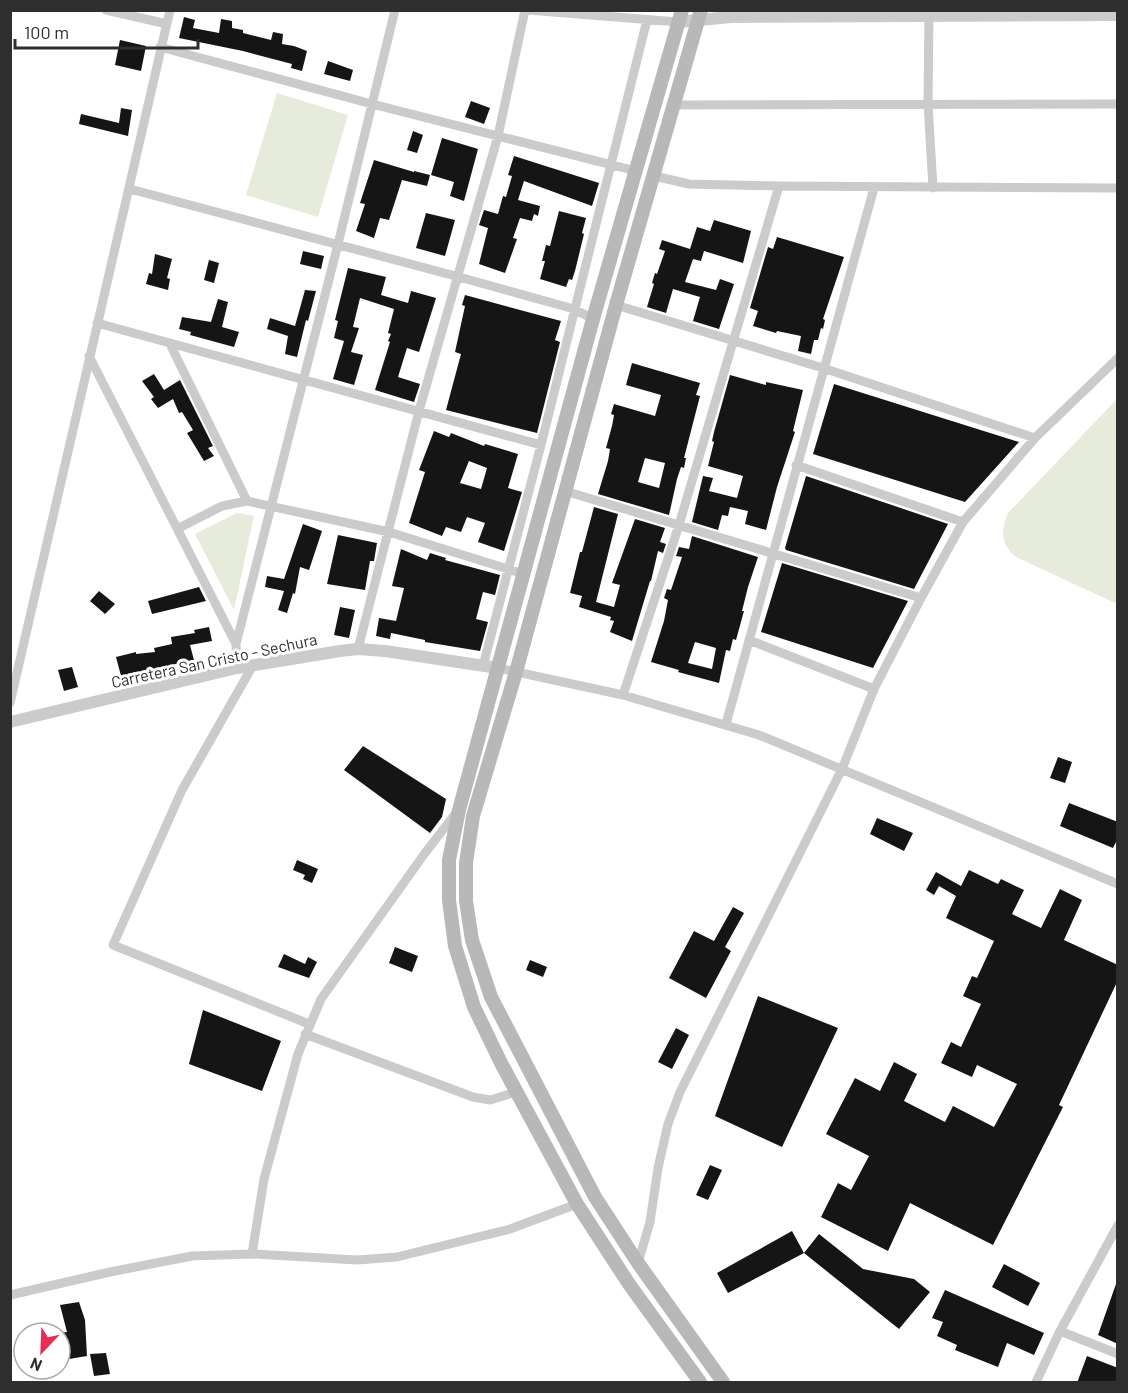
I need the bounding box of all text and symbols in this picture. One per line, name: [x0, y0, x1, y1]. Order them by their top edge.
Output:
scale bar: [15, 12, 198, 50]
text: 100 m: [24, 21, 69, 43]
street label: Carretera San Cristo - Sechura: [109, 629, 319, 691]
north arrow: [12, 1321, 72, 1381]
text: N: [27, 1354, 45, 1376]

